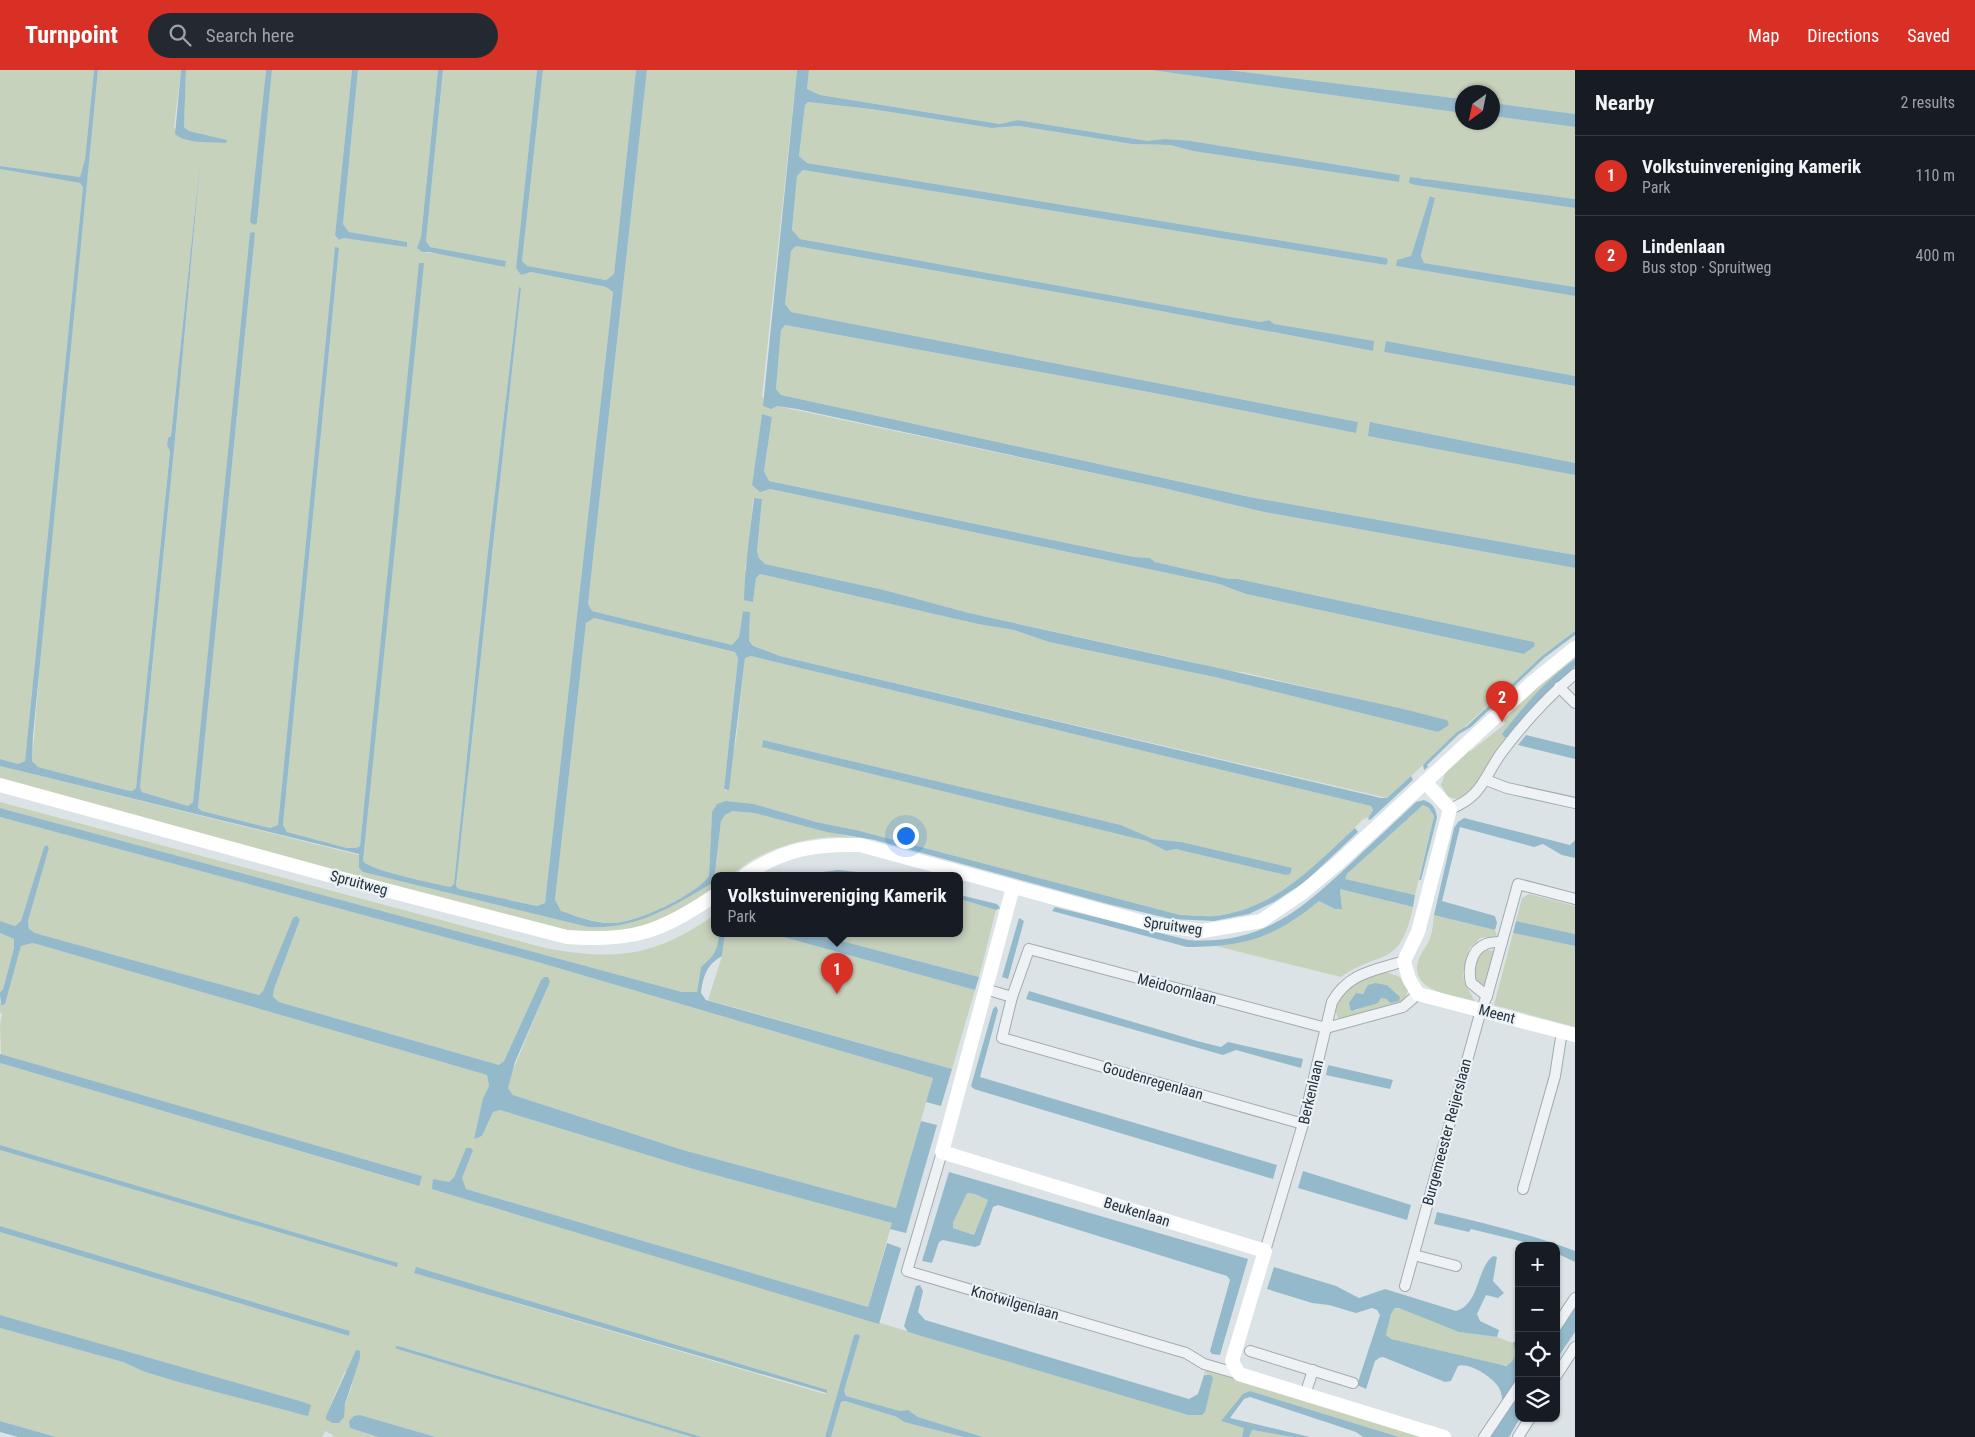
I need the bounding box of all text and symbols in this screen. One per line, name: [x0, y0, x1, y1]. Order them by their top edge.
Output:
search box: [148, 13, 498, 58]
text: Turnpoint: [25, 21, 118, 49]
icon: search: [166, 21, 194, 49]
text: Search here: [206, 24, 294, 47]
text: Map: [1748, 25, 1779, 46]
text: Directions: [1807, 25, 1879, 46]
text: Saved: [1907, 25, 1950, 46]
north arrow: [1455, 85, 1500, 130]
text: Nearby: [1595, 91, 1654, 115]
text: 2 results: [1900, 93, 1955, 112]
text: Volkstuinvereniging Kamerik: [1642, 155, 1861, 178]
text: 1: [1607, 166, 1615, 185]
text: 110 m: [1916, 166, 1955, 185]
text: Park: [1642, 178, 1671, 197]
text: Lindenlaan: [1642, 235, 1725, 258]
text: 2: [1607, 246, 1615, 265]
text: 400 m: [1916, 246, 1955, 265]
text: Bus stop · Spruitweg: [1642, 258, 1771, 277]
pin: 2: [1486, 681, 1518, 722]
your location: [893, 823, 919, 849]
street label: Spruitweg: [328, 867, 390, 899]
popup: [711, 872, 963, 937]
text: Volkstuinvereniging Kamerik: [727, 884, 947, 907]
text: Park: [727, 907, 756, 926]
street label: Spruitweg: [1143, 913, 1203, 939]
pin: 1: [821, 953, 853, 994]
street label: Meidoornlaan: [1135, 970, 1219, 1008]
street label: Meent: [1477, 1001, 1517, 1027]
street label: Burgemeester Reijerslaan: [1419, 1057, 1475, 1207]
street label: Goudenregenlaan: [1101, 1058, 1205, 1104]
street label: Berkenlaan: [1295, 1058, 1327, 1126]
street label: Beukenlaan: [1102, 1193, 1172, 1231]
map controls: [1515, 1242, 1560, 1422]
button: +: [1515, 1242, 1560, 1287]
street label: Knotwilgenlaan: [969, 1282, 1061, 1324]
button: −: [1515, 1287, 1560, 1332]
button: locate: [1515, 1332, 1560, 1377]
button: layers: [1515, 1377, 1560, 1422]

